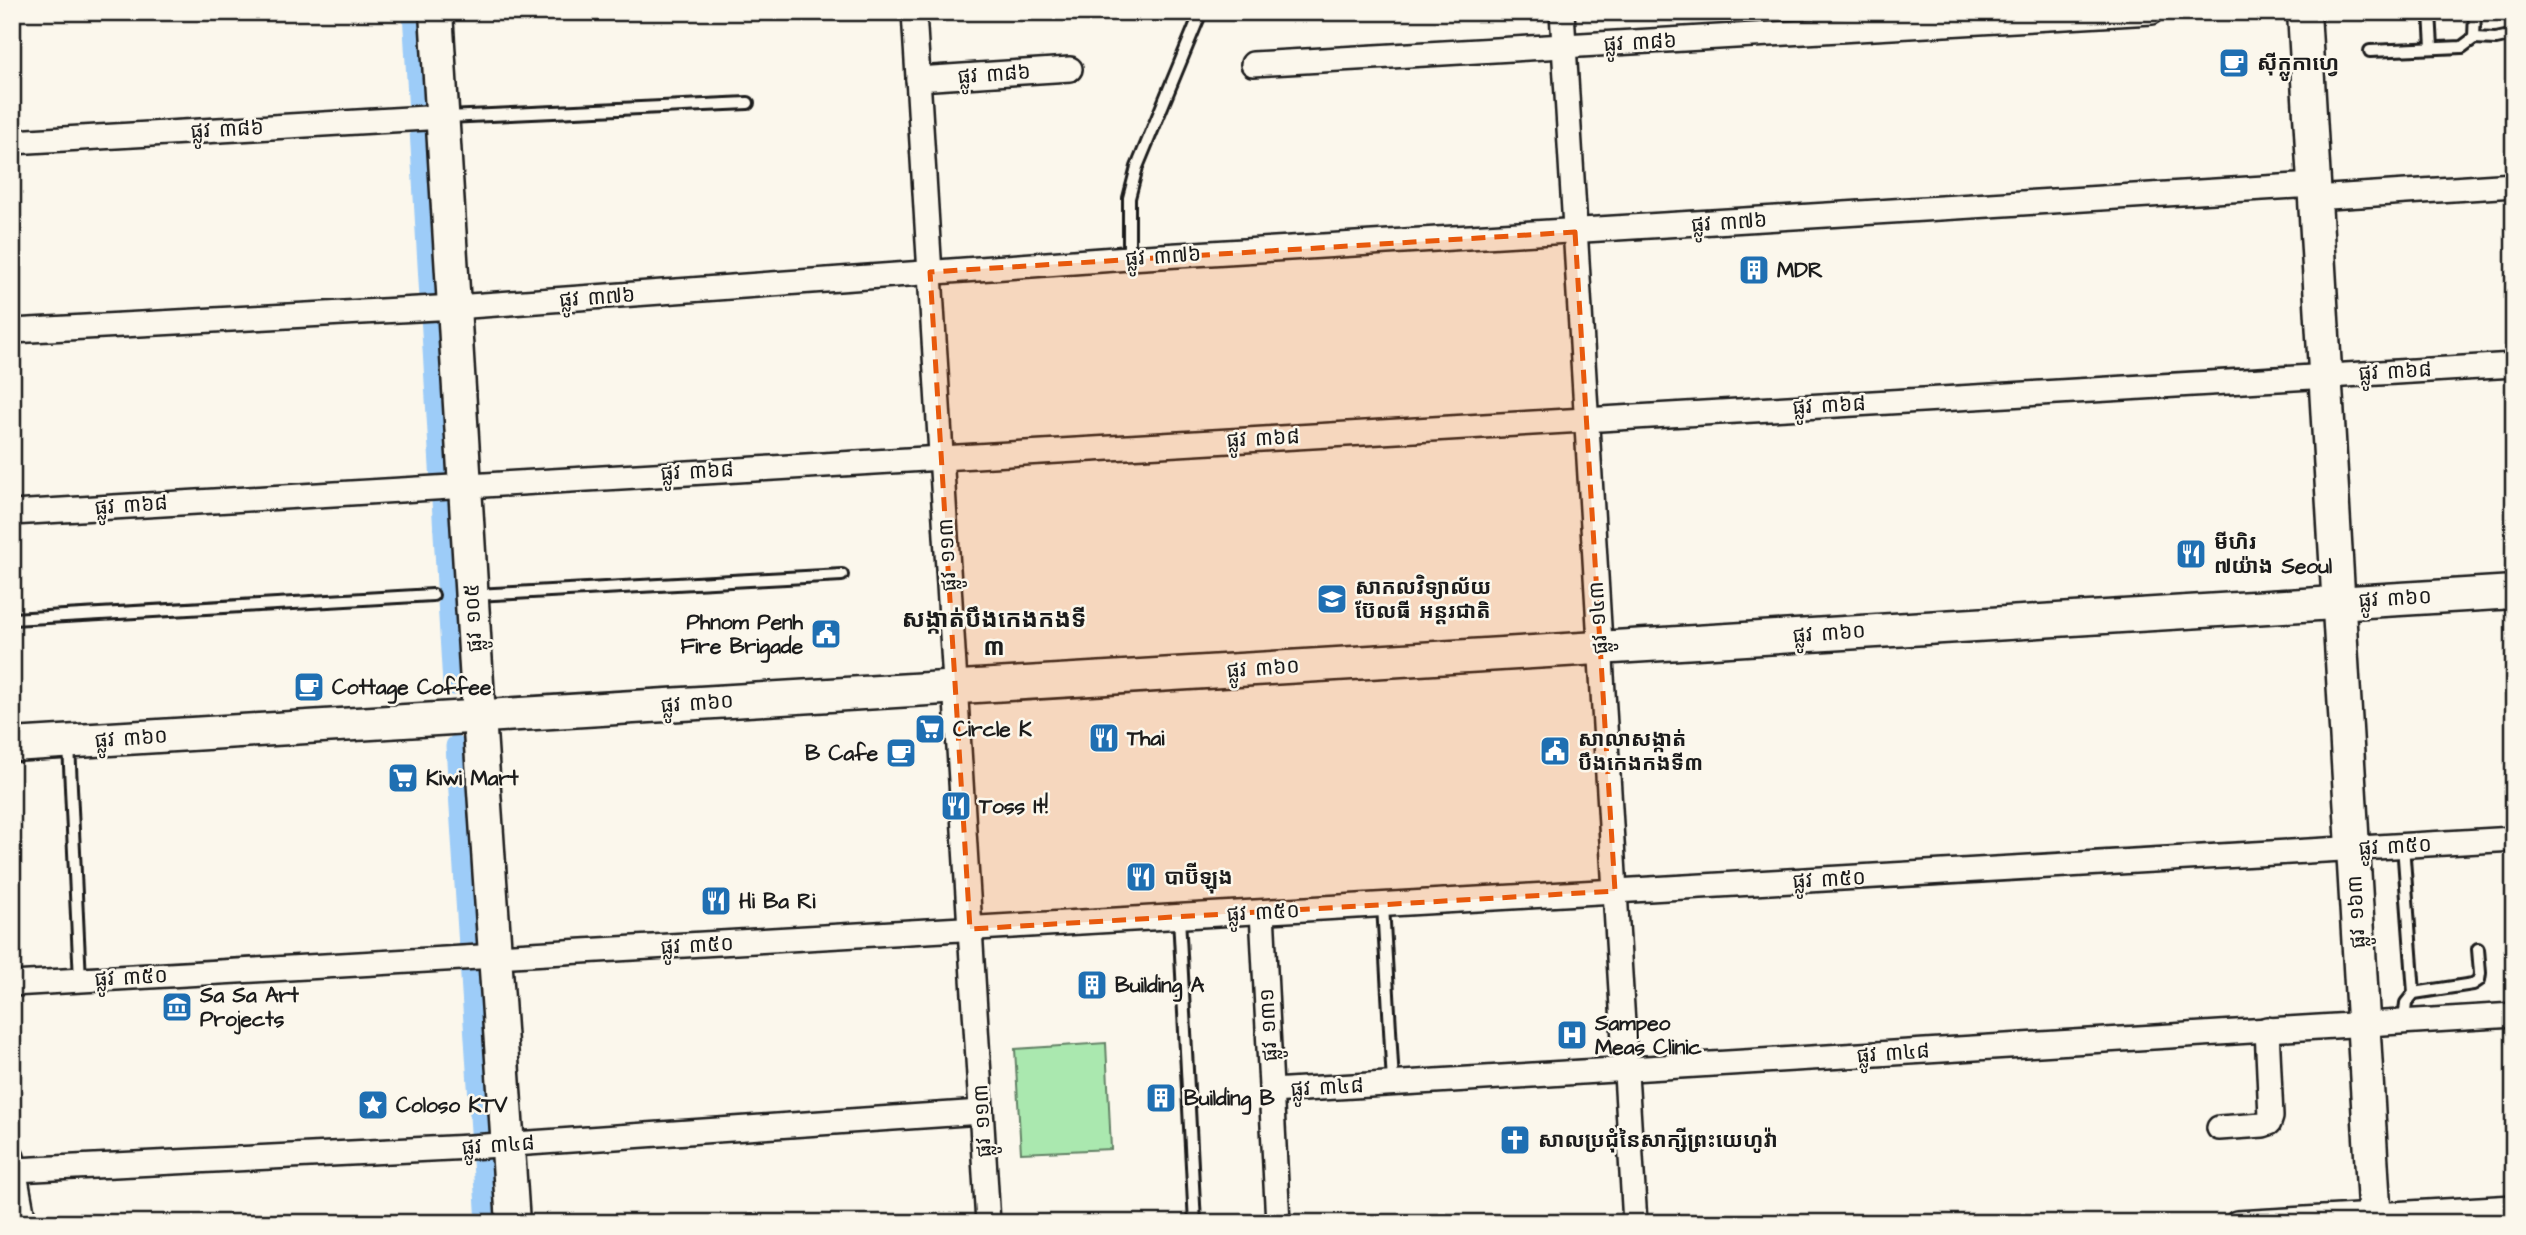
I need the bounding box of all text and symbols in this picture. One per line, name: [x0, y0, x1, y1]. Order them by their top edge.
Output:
street label: ផ្លូវ ៣៨៦: [1603, 26, 1678, 63]
cafe icon: ស៊ីក្លូកាហ្វេ: [2217, 46, 2251, 80]
place label: ស៊ីក្លូកាហ្វេ: [2257, 49, 2339, 81]
street label: ផ្លូវ ៣៨៦: [956, 57, 1032, 96]
street label: ផ្លូវ ៣៨៦: [190, 113, 265, 150]
street label: ផ្លូវ ៣៧៦: [1690, 205, 1768, 244]
street label: ផ្លូវ ៣៧៦: [1124, 239, 1202, 278]
building icon: MDR: [1737, 253, 1771, 287]
place label: MDR: [1777, 256, 1823, 285]
street label: ផ្លូវ ៣៧៦: [558, 280, 636, 319]
street label: ផ្លូវ ៣៦៨: [2358, 355, 2433, 392]
street label: ផ្លូវ ៣៦៨: [1792, 389, 1867, 426]
street label: ផ្លូវ ៣៦៨: [1226, 422, 1301, 459]
street label: ផ្លូវ ៣៦៨: [660, 455, 735, 492]
street label: ផ្លូវ ៣៦៨: [93, 488, 169, 527]
street label: ផ្លូវ ១១៣: [931, 517, 968, 592]
place label: មីហិរ ៧យ៉ាង Seoul: [2214, 528, 2333, 581]
restaurant icon: មីហិរ ៧យ៉ាង Seoul: [2174, 537, 2208, 571]
place label: សាកលវិទ្យាល័យ ប៊ែលធី អន្តរជាតិ: [1355, 573, 1491, 626]
street label: ផ្លូវ ១៤៣: [1581, 580, 1620, 656]
school or university icon: សាកលវិទ្យាល័យ ប៊ែលធី អន្តរជាតិ: [1315, 582, 1349, 616]
street label: ផ្លូវ ៣៦០: [2358, 582, 2433, 619]
street label: ផ្លូវ ១០៥: [457, 583, 494, 653]
district label: សង្កាត់បឹងកេងកងទី ៣: [902, 603, 1086, 665]
place label: Phnom Penh Fire Brigade: [681, 608, 804, 663]
street label: ផ្លូវ ៣៦០: [1791, 616, 1867, 655]
public building icon: Phnom Penh Fire Brigade: [809, 617, 843, 651]
street label: ផ្លូវ ៣៦០: [1225, 651, 1301, 690]
cafe icon: Cottage Coffee: [292, 670, 326, 704]
place label: Cottage Coffee: [332, 673, 492, 704]
street label: ផ្លូវ ៣៦០: [659, 686, 735, 725]
supermarket icon: Circle K: [913, 712, 947, 746]
place label: Circle K: [953, 715, 1032, 744]
street label: ផ្លូវ ៣៦០: [93, 721, 169, 760]
restaurant icon: Thai: [1087, 721, 1121, 755]
place label: Thai: [1126, 724, 1165, 753]
place label: សាលាសង្កាត់ បឹងកេងកងទី៣: [1578, 725, 1703, 778]
public building icon: សាលាសង្កាត់ បឹងកេងកងទី៣: [1538, 734, 1572, 768]
cafe icon: B Cafe: [884, 736, 918, 770]
place label: B Cafe: [805, 739, 879, 768]
supermarket icon: Kiwi Mart: [386, 761, 420, 795]
place label: Kiwi Mart: [426, 764, 519, 793]
restaurant icon: Toss It!: [939, 789, 973, 823]
place label: Toss It!: [978, 792, 1048, 821]
street label: ផ្លូវ ៣៥០: [2358, 830, 2433, 867]
restaurant icon: បាប៊ីឡុង: [1124, 860, 1158, 894]
place label: បាប៊ីឡុង: [1164, 862, 1233, 894]
street label: ផ្លូវ ៣៥០: [1792, 863, 1867, 900]
street label: ផ្លូវ ១៦៣: [2340, 874, 2377, 949]
restaurant icon: Hi Ba Ri: [699, 884, 733, 918]
place label: Hi Ba Ri: [739, 887, 816, 916]
street label: ផ្លូវ ៣៥០: [1226, 896, 1301, 933]
street label: ផ្លូវ ៣៥០: [660, 929, 735, 966]
street label: ផ្លូវ ៣៥០: [94, 961, 169, 998]
building icon: Building A: [1075, 968, 1109, 1002]
place label: Building A: [1115, 971, 1205, 1002]
place label: Sa Sa Art Projects: [199, 981, 299, 1035]
street label: ផ្លូវ ១៣១: [1252, 987, 1289, 1062]
museum icon: Sa Sa Art Projects: [160, 990, 194, 1024]
place label: Sampeo Meas Clinic: [1594, 1009, 1702, 1062]
hospital icon: Sampeo Meas Clinic: [1555, 1018, 1589, 1052]
street label: ផ្លូវ ៣៤៨: [1855, 1036, 1931, 1075]
street label: ផ្លូវ ៣៤៨: [1290, 1071, 1365, 1108]
building icon: Building B: [1144, 1081, 1178, 1115]
street label: ផ្លូវ ១១៣: [966, 1083, 1003, 1158]
place label: Building B: [1184, 1084, 1275, 1115]
place icon: Coloso KTV: [356, 1088, 390, 1122]
place label: Coloso KTV: [396, 1091, 508, 1120]
church icon: សាលប្រជុំនៃសាក្សីព្រះយេហូវ៉ា: [1498, 1123, 1532, 1157]
place label: សាលប្រជុំនៃសាក្សីព្រះយេហូវ៉ា: [1538, 1126, 1778, 1155]
street label: ផ្លូវ ៣៤៨: [460, 1128, 536, 1167]

